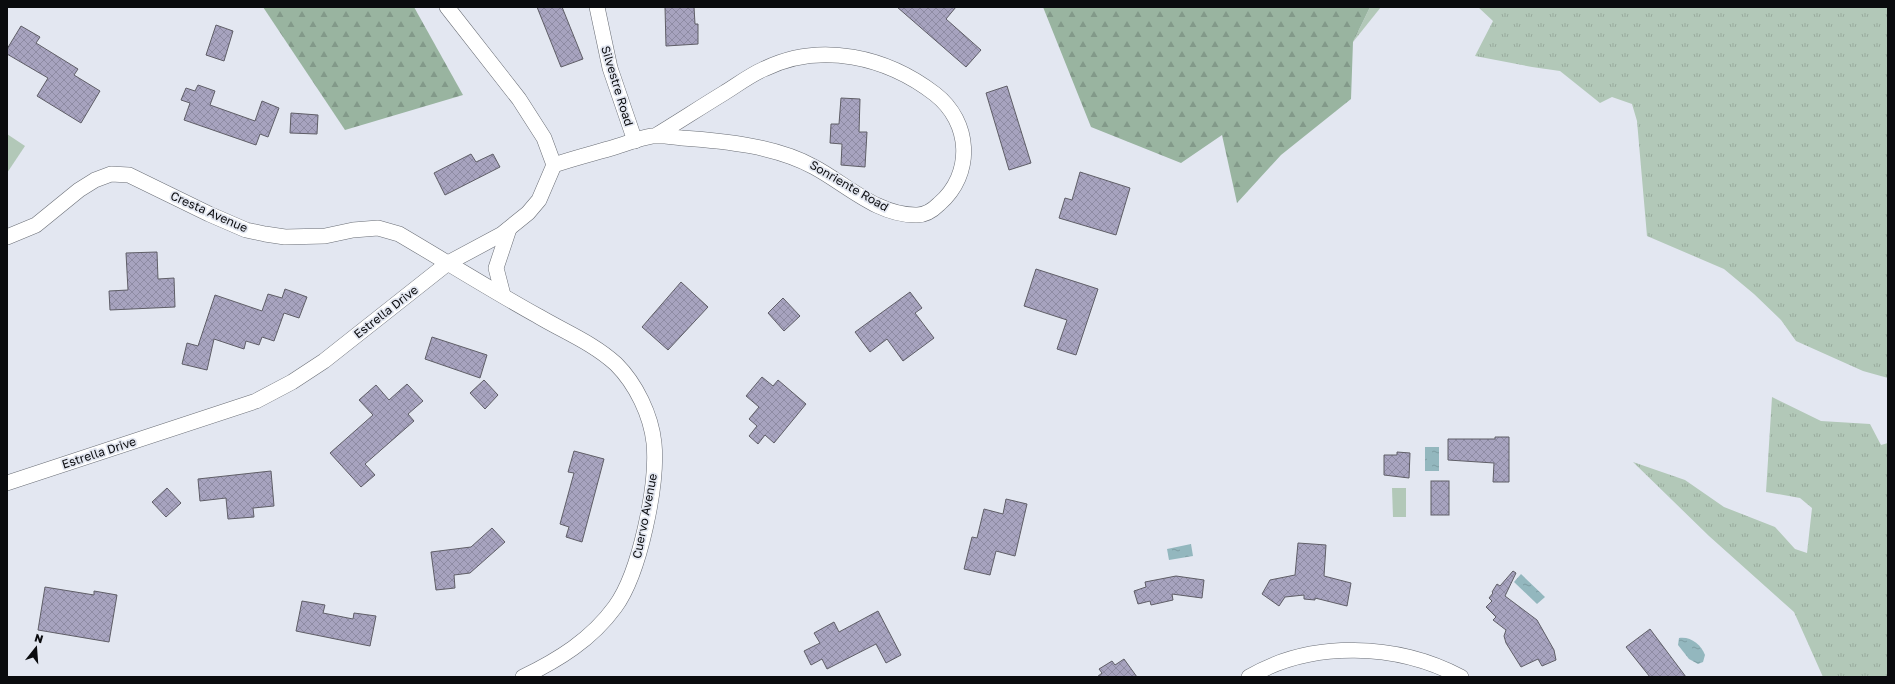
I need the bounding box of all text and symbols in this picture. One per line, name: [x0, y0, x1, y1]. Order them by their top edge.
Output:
street label: Silvestre Road: [598, 44, 637, 128]
street label: Sonriente Road: [807, 157, 891, 214]
street label: Cresta Avenue: [168, 188, 250, 235]
street label: Estrella Drive: [351, 282, 421, 341]
street label: Estrella Drive: [60, 433, 138, 472]
street label: Cuervo Avenue: [629, 472, 660, 560]
north arrow: [16, 628, 56, 668]
text: N: [33, 631, 45, 645]

